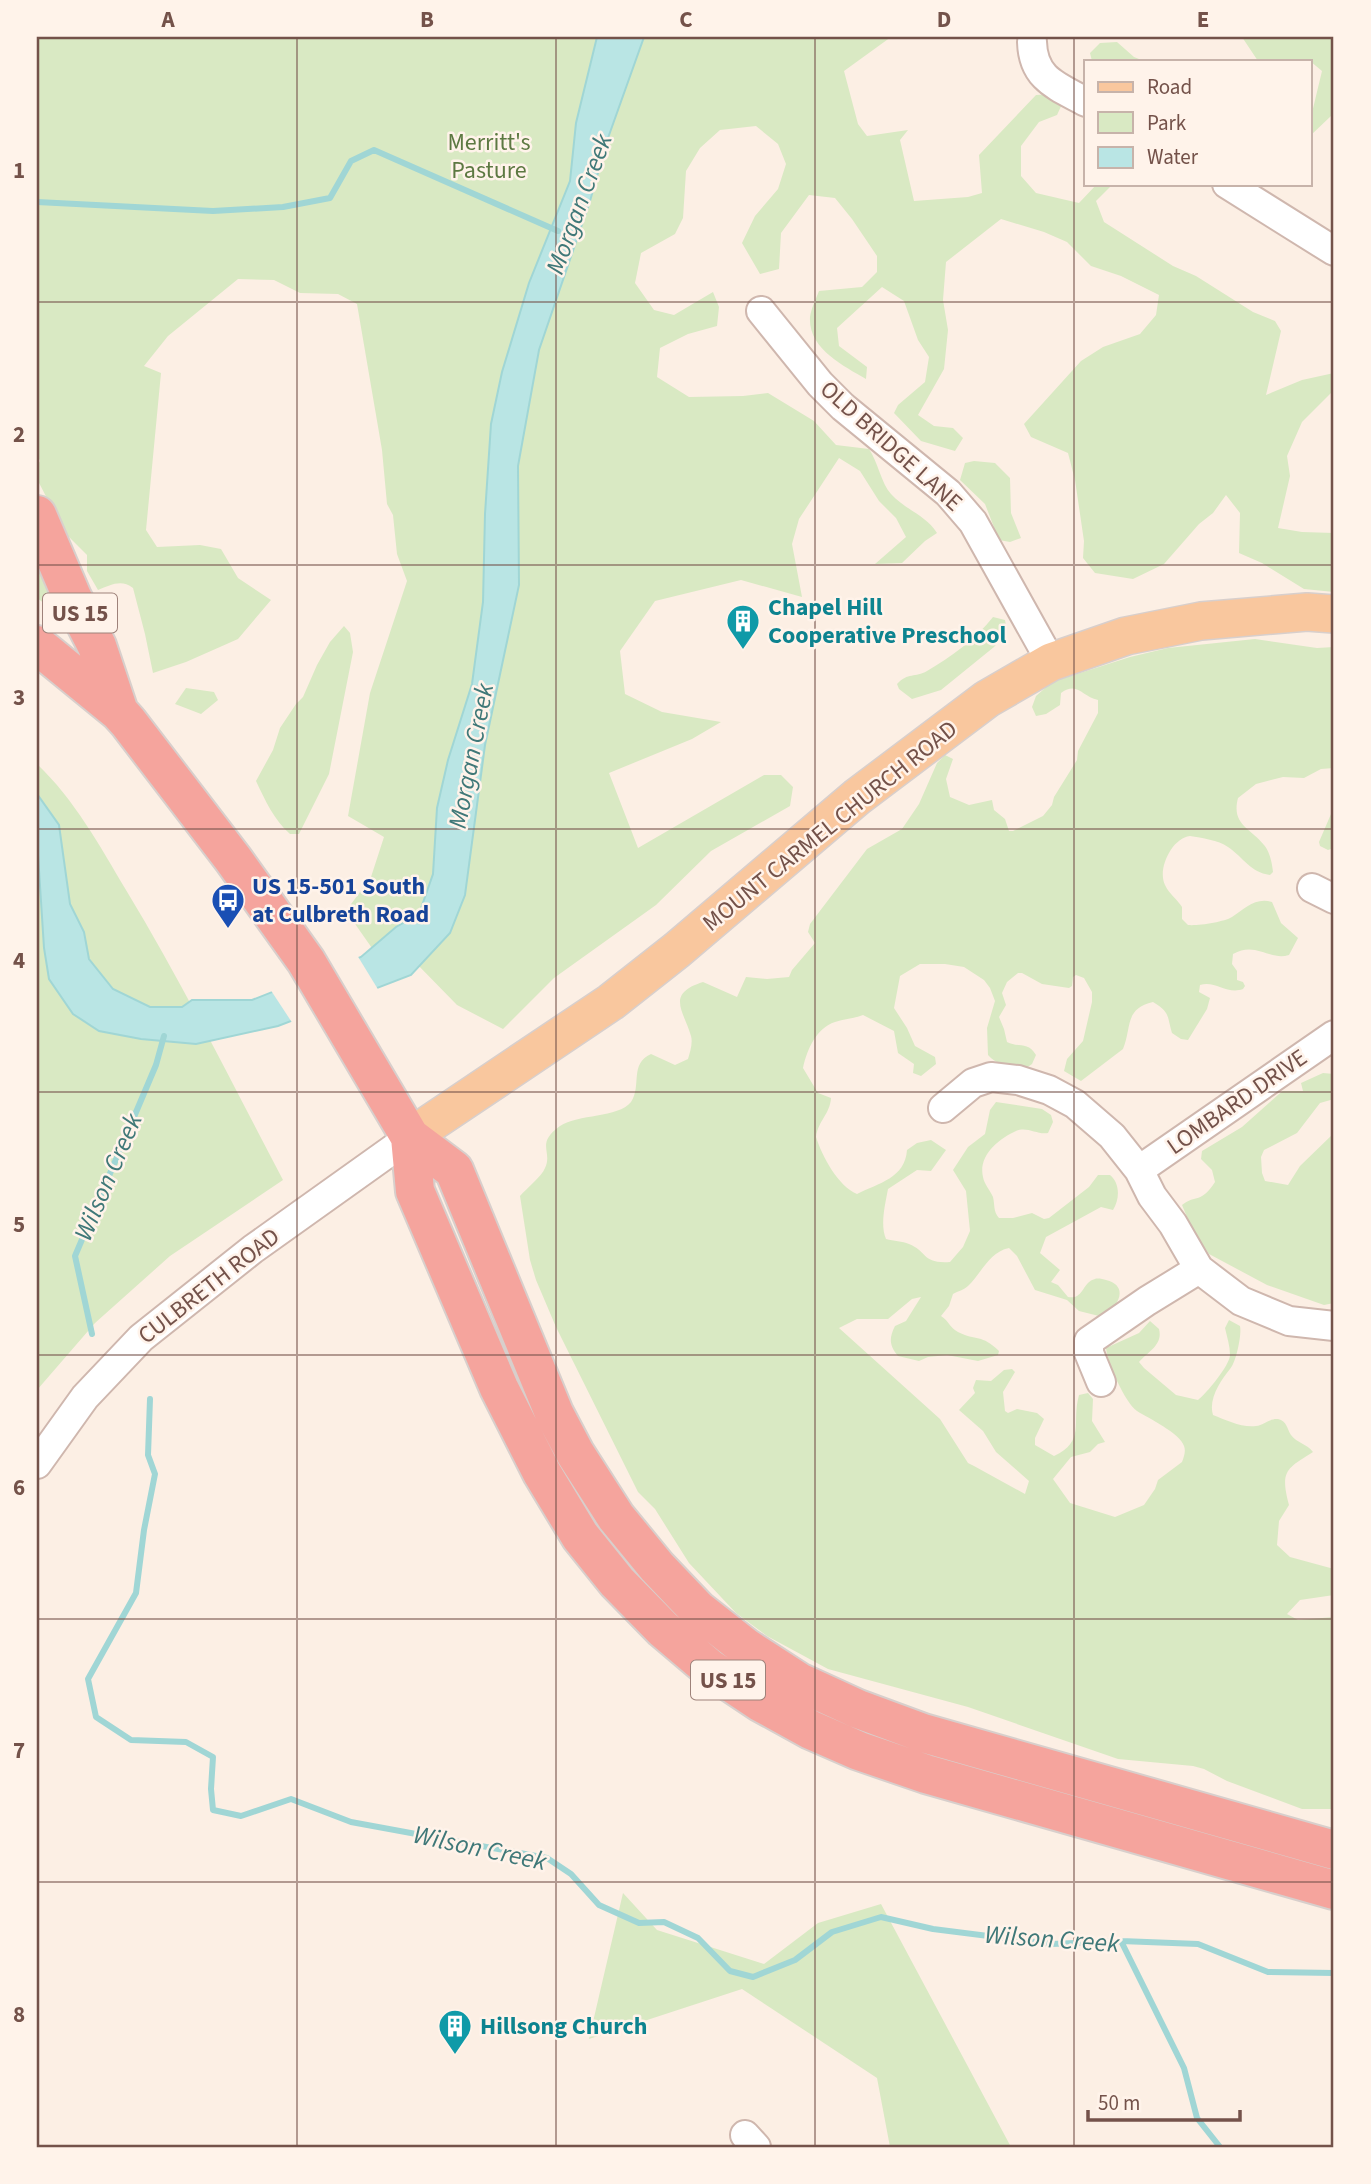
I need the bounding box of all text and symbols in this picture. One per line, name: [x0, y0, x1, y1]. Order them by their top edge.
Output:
text: A: [160, 3, 175, 36]
text: B: [420, 3, 434, 36]
text: C: [679, 3, 693, 36]
text: D: [937, 3, 951, 36]
text: E: [1197, 3, 1209, 36]
legend: [1084, 60, 1312, 186]
text: Road: [1147, 72, 1192, 102]
text: Park: [1147, 108, 1187, 138]
park label: Merritt's Pasture: [447, 125, 531, 188]
water label: Morgan Creek: [536, 128, 622, 279]
text: Water: [1147, 142, 1199, 172]
text: 1: [13, 154, 25, 187]
street label: OLD BRIDGE LANE: [812, 372, 970, 520]
text: 2: [13, 418, 25, 451]
place label: Chapel Hill Cooperative Preschool: [768, 590, 1007, 653]
road number: US 15: [43, 594, 117, 632]
building icon: Chapel Hill Cooperative Preschool: [724, 602, 762, 651]
water label: Morgan Creek: [439, 680, 503, 832]
text: 3: [13, 681, 25, 714]
street label: MOUNT CARMEL CHURCH ROAD: [695, 712, 965, 940]
place label: US 15-501 South at Culbreth Road: [252, 869, 429, 932]
bus stop icon: US 15-501 South at Culbreth Road: [209, 881, 247, 930]
text: 4: [13, 944, 25, 977]
street label: LOMBARD DRIVE: [1160, 1040, 1314, 1164]
water label: Wilson Creek: [65, 1107, 152, 1246]
text: 5: [13, 1208, 25, 1241]
street label: CULBRETH ROAD: [131, 1219, 287, 1353]
text: 6: [13, 1471, 25, 1504]
road number: US 15: [691, 1660, 765, 1700]
text: 7: [13, 1734, 25, 1767]
water label: Wilson Creek: [410, 1816, 551, 1880]
water label: Wilson Creek: [983, 1916, 1121, 1962]
text: 8: [13, 1998, 25, 2031]
building icon: Hillsong Church: [436, 2007, 474, 2056]
place label: Hillsong Church: [480, 2009, 647, 2044]
scale bar: [1088, 2079, 1240, 2123]
text: 50 m: [1098, 2088, 1140, 2118]

